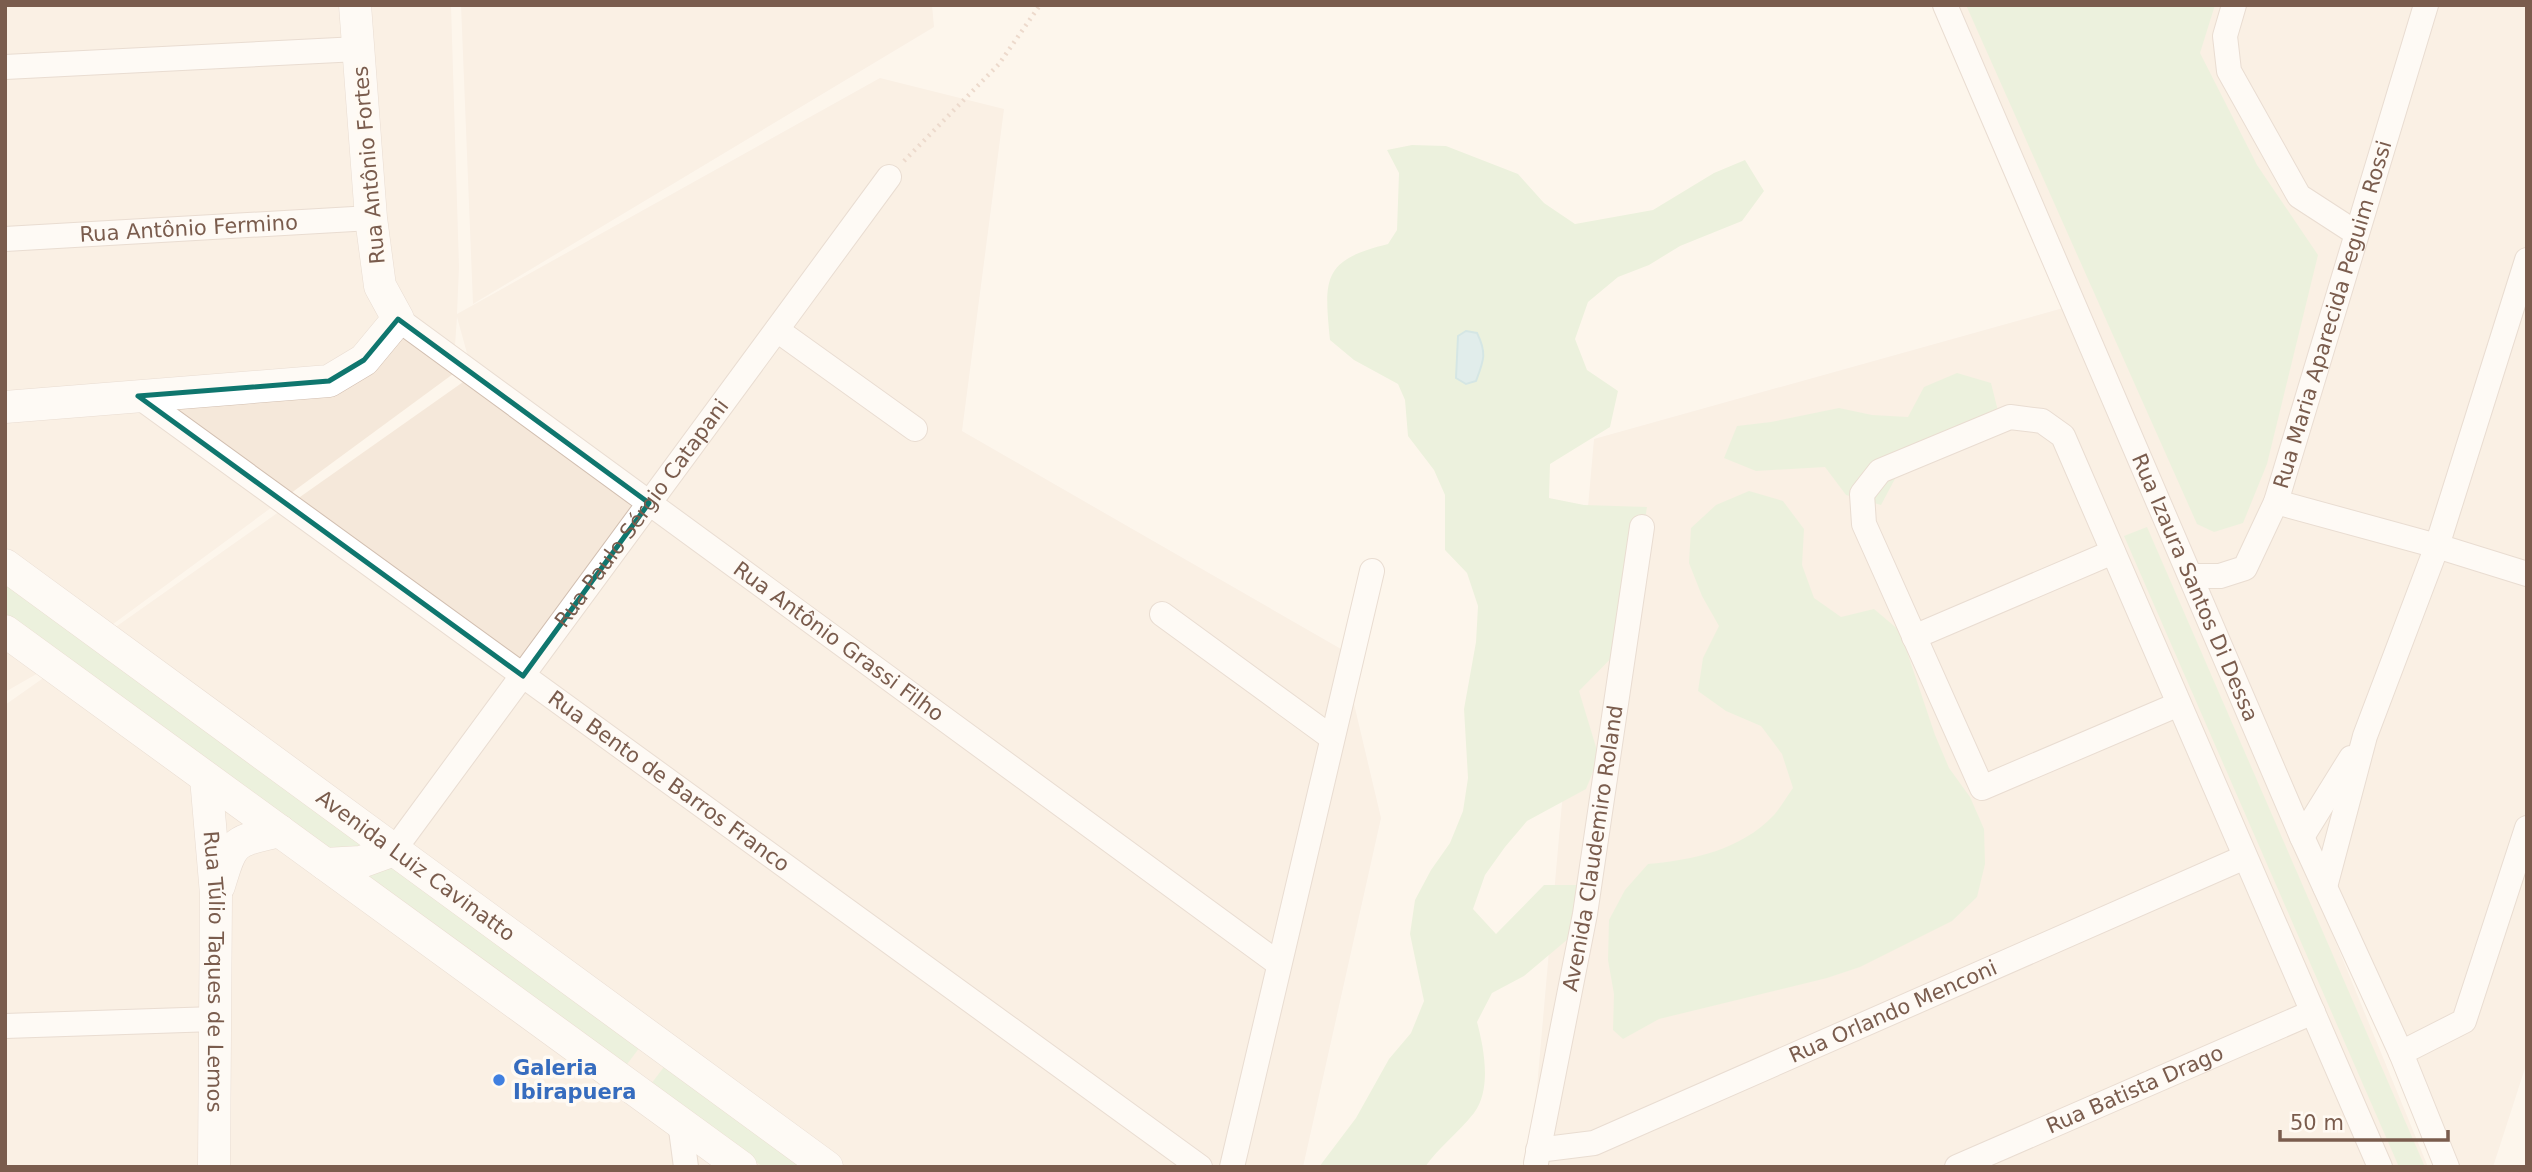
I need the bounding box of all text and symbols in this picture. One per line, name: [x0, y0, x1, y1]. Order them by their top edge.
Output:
street label: Rua Antônio Fortes: [348, 65, 390, 265]
street label: Rua Maria Aparecida Peguim Rossi: [2269, 138, 2396, 491]
street label: Rua Antônio Fermino: [79, 210, 299, 247]
street label: Rua Paulo Sérgio Catapani: [550, 395, 733, 632]
street label: Rua Izaura Santos Di Dessa: [2127, 450, 2263, 725]
street label: Rua Antônio Grassi Filho: [729, 557, 948, 726]
street label: Rua Bento de Barros Franco: [544, 686, 794, 877]
street label: Avenida Claudemiro Roland: [1558, 704, 1628, 993]
street label: Avenida Luiz Cavinatto: [312, 785, 520, 946]
street label: Rua Túlio Taques de Lemos: [199, 830, 228, 1112]
street label: Rua Orlando Menconi: [1785, 956, 2001, 1068]
street label: Rua Batista Drago: [2043, 1041, 2227, 1139]
place label: Galeria Ibirapuera: [513, 1056, 636, 1104]
marker: Galeria Ibirapuera: [491, 1072, 507, 1088]
scale bar: [2280, 1098, 2448, 1142]
text: 50 m: [2290, 1111, 2344, 1135]

